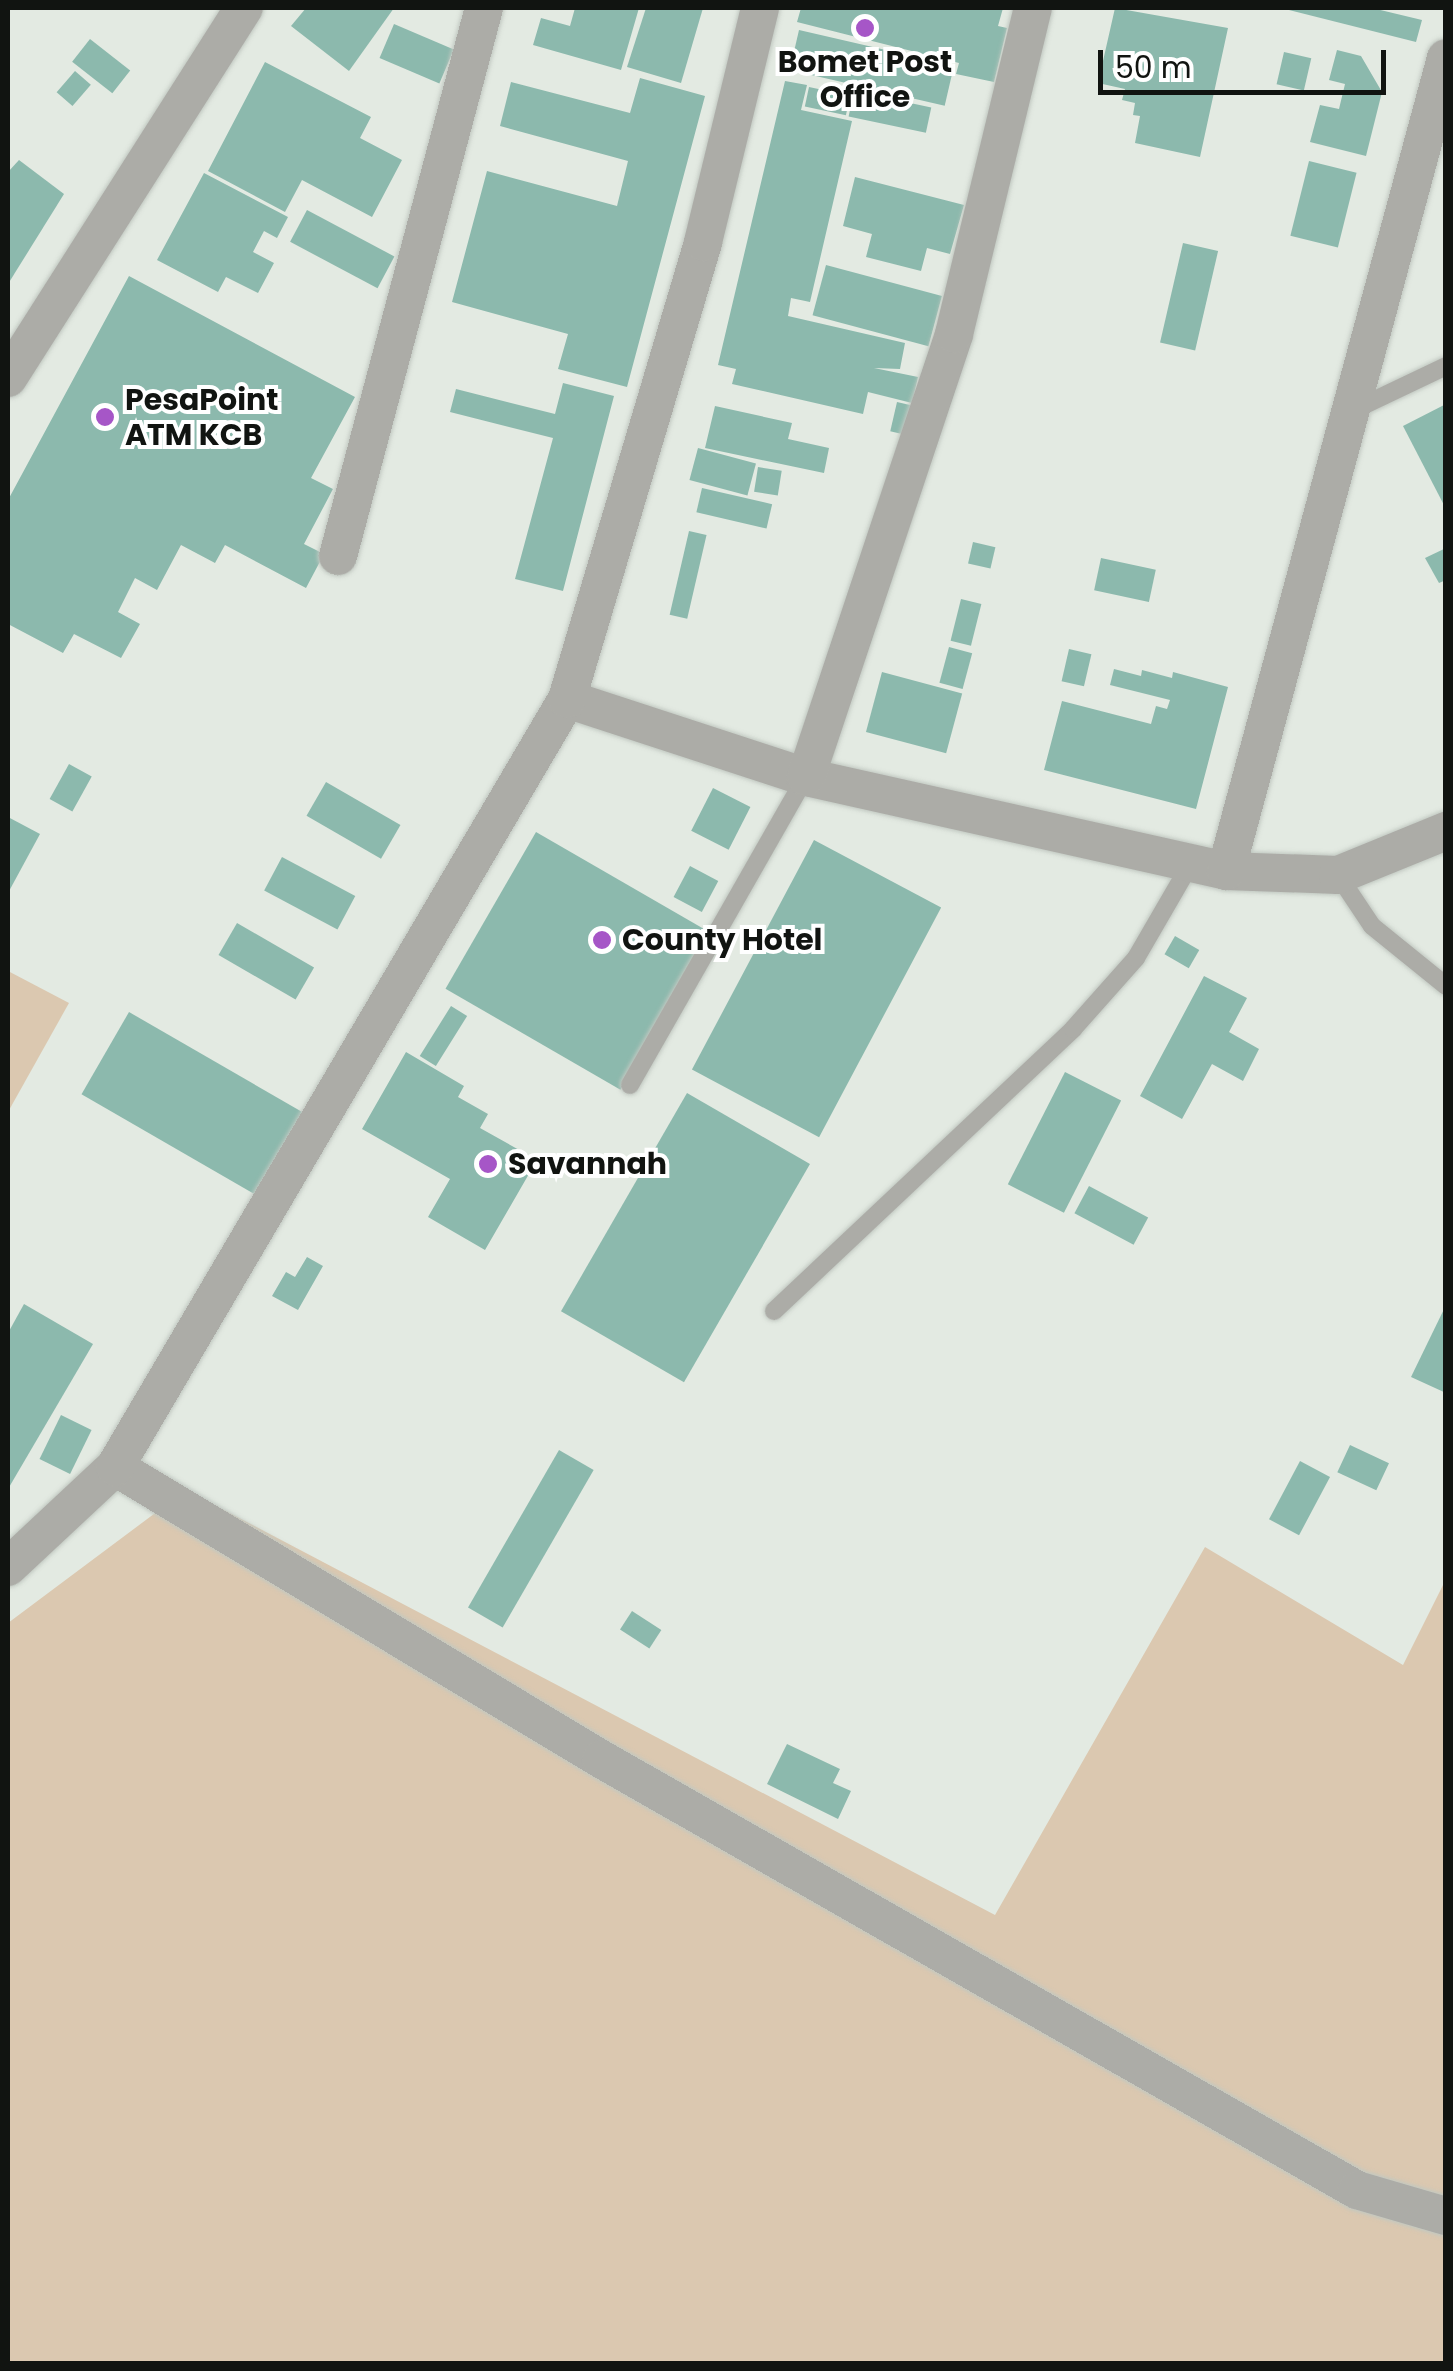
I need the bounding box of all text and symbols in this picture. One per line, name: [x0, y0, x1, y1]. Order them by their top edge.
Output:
marker: Bomet Post Office: [854, 17, 876, 39]
scale bar: [1103, 30, 1390, 92]
place label: Bomet Post Office: [778, 44, 952, 114]
text: 50 m: [1115, 46, 1192, 89]
place label: PesaPoint ATM KCB: [125, 382, 278, 452]
marker: PesaPoint ATM KCB: [94, 406, 116, 428]
place label: County Hotel: [622, 922, 822, 958]
marker: County Hotel: [591, 929, 613, 951]
place label: Savannah: [508, 1146, 667, 1182]
marker: Savannah: [477, 1153, 499, 1175]

